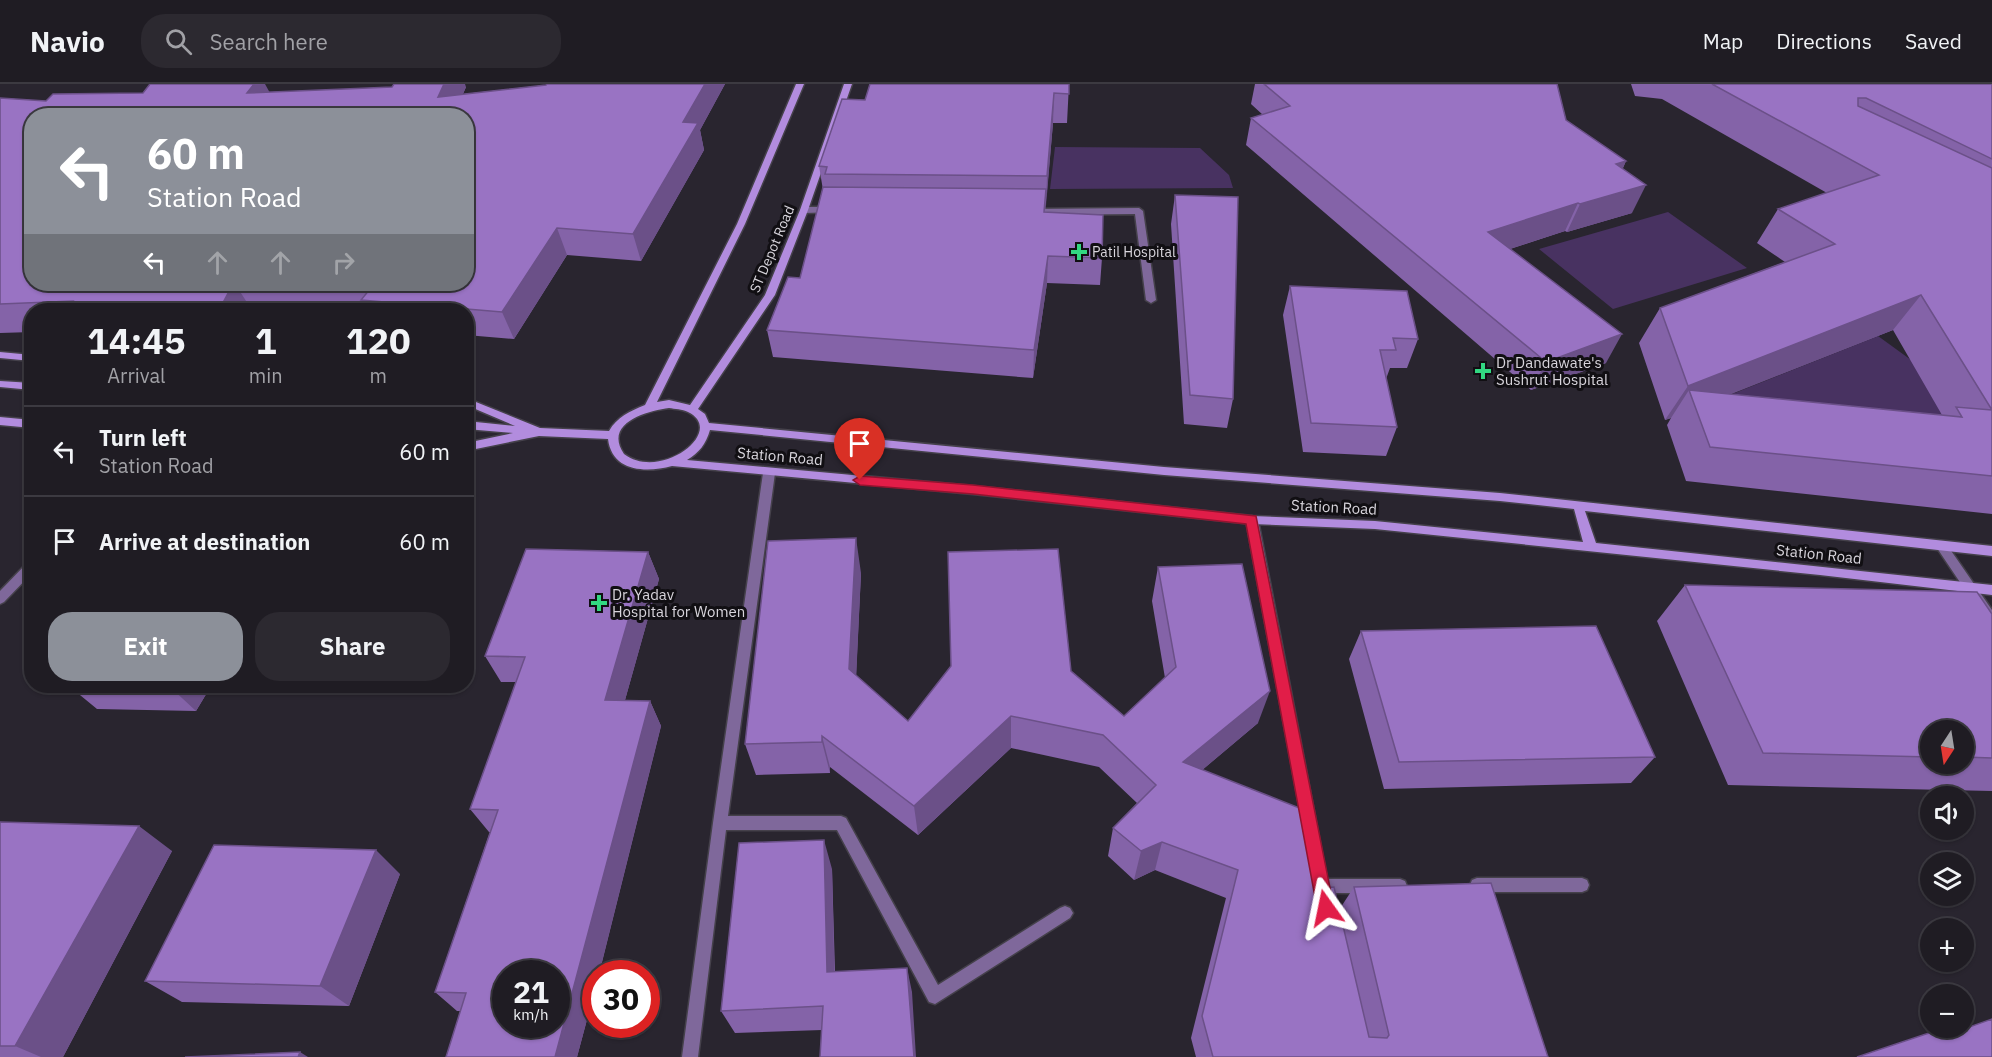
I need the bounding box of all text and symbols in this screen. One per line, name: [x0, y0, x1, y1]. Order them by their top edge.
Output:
search box: [141, 14, 561, 68]
text: Navio: [30, 23, 105, 60]
icon: search: [162, 25, 195, 58]
text: Search here: [210, 27, 328, 56]
text: Map: [1703, 27, 1743, 55]
text: Directions: [1776, 27, 1872, 55]
text: Saved: [1905, 27, 1962, 55]
text: 60 m: [147, 126, 245, 181]
icon: left: [48, 132, 126, 210]
text: Station Road: [147, 179, 302, 214]
street label: ST Depot Road: [746, 203, 798, 295]
marker: Patil Hospital: [1070, 243, 1088, 261]
place label: Patil Hospital: [1092, 243, 1176, 261]
icon: left: [138, 246, 171, 279]
icon: ahead: [201, 246, 234, 279]
icon: ahead: [264, 246, 297, 279]
icon: right: [327, 246, 360, 279]
text: 14:45: [87, 317, 186, 364]
text: 1: [255, 317, 277, 364]
text: 120: [346, 317, 411, 364]
place label: Dr Dandawate's Sushrut Hospital: [1496, 353, 1608, 389]
text: Arrival: [107, 362, 166, 389]
text: min: [249, 362, 283, 389]
text: m: [370, 362, 387, 389]
marker: Dr Dandawate's Sushrut Hospital: [1474, 362, 1492, 380]
pin: [834, 418, 885, 480]
text: Turn left: [99, 423, 187, 452]
icon: arrive: [843, 427, 876, 460]
icon: left: [48, 435, 81, 468]
text: 60 m: [399, 437, 450, 466]
street label: Station Road: [736, 443, 824, 469]
text: Station Road: [99, 452, 214, 479]
street label: Station Road: [1291, 495, 1377, 519]
icon: arrive: [48, 525, 81, 558]
text: Arrive at destination: [99, 527, 310, 556]
text: 60 m: [399, 527, 450, 556]
street label: Station Road: [1775, 540, 1863, 568]
place label: Dr. Yadav Hospital for Women: [612, 585, 745, 621]
marker: Dr. Yadav Hospital for Women: [590, 594, 608, 612]
button: Exit: [48, 612, 243, 681]
button: Share: [255, 612, 450, 681]
north arrow: [1920, 720, 1974, 774]
map controls: [1920, 720, 1974, 1038]
button: sound: [1920, 786, 1974, 840]
button: layers: [1920, 852, 1974, 906]
position arrow: [1294, 876, 1358, 940]
button: +: [1920, 918, 1974, 972]
speed limit sign: 30: [582, 960, 660, 1038]
text: 21: [513, 972, 549, 1011]
button: −: [1920, 984, 1974, 1038]
text: km/h: [513, 1005, 549, 1024]

